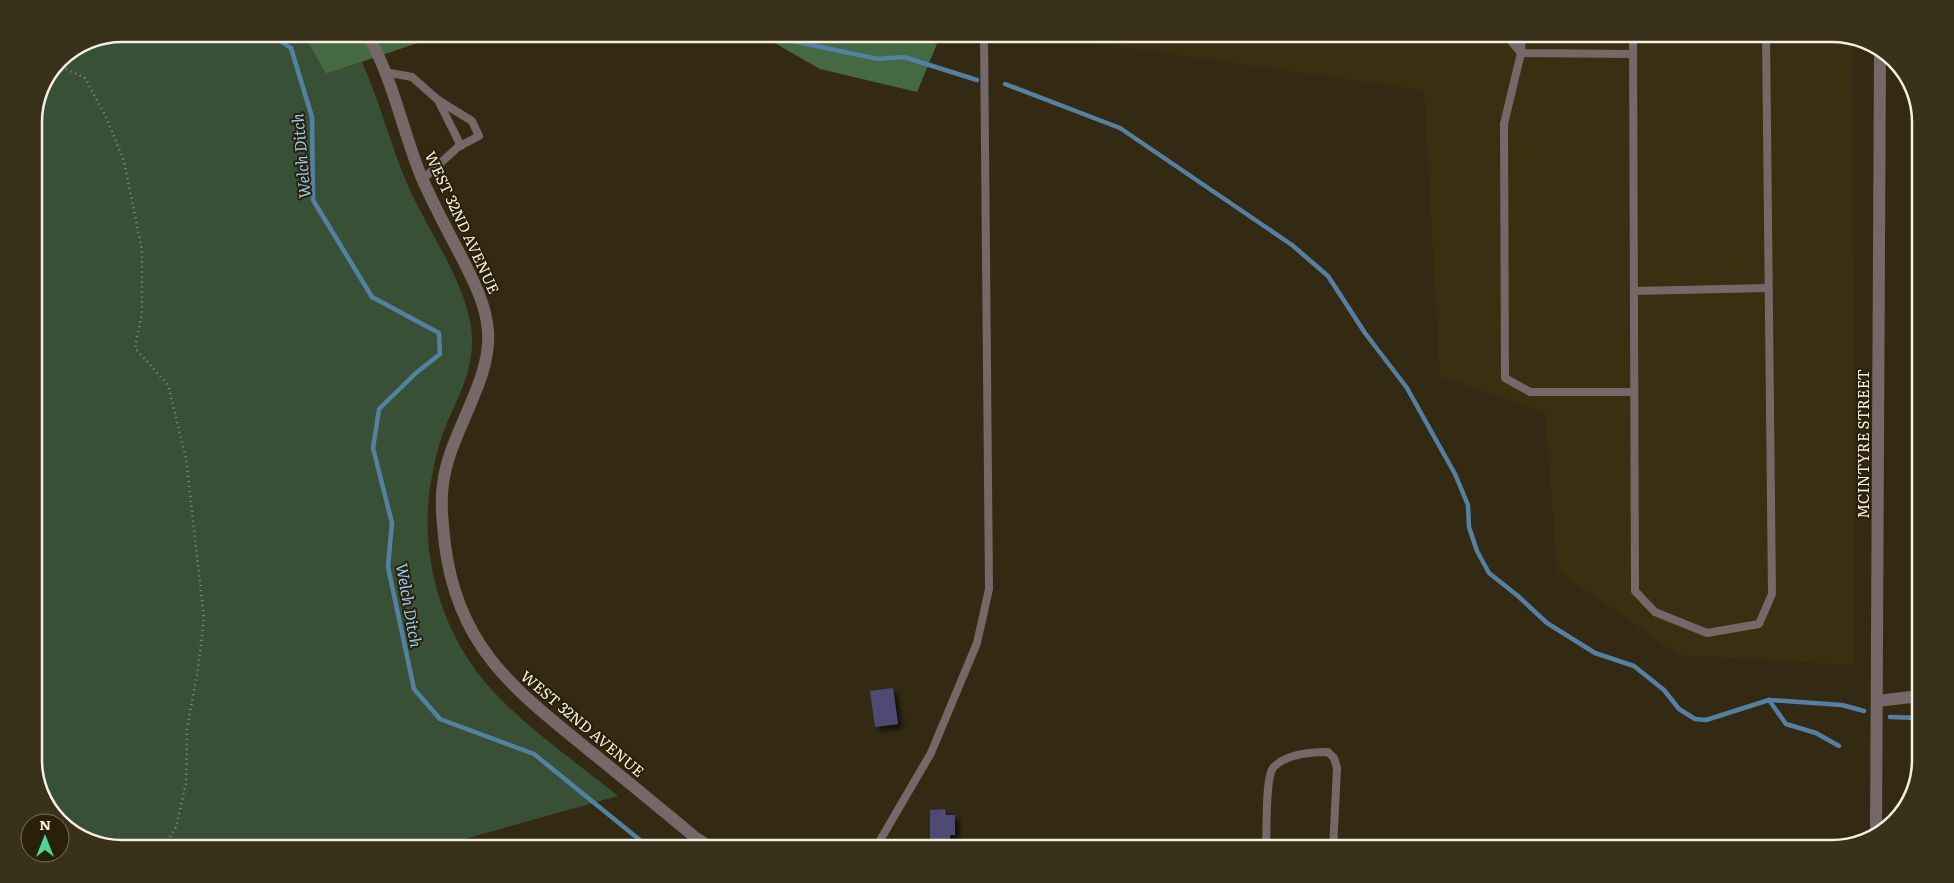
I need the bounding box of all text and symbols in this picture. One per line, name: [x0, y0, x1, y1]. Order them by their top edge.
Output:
water label: Welch Ditch: [284, 112, 316, 200]
street label: WEST 32ND AVENUE: [420, 147, 506, 297]
street label: MCINTYRE STREET: [1851, 369, 1874, 519]
water label: Welch Ditch: [391, 561, 429, 650]
street label: WEST 32ND AVENUE: [516, 664, 650, 782]
north arrow: [20, 813, 70, 863]
text: N: [39, 814, 51, 834]

